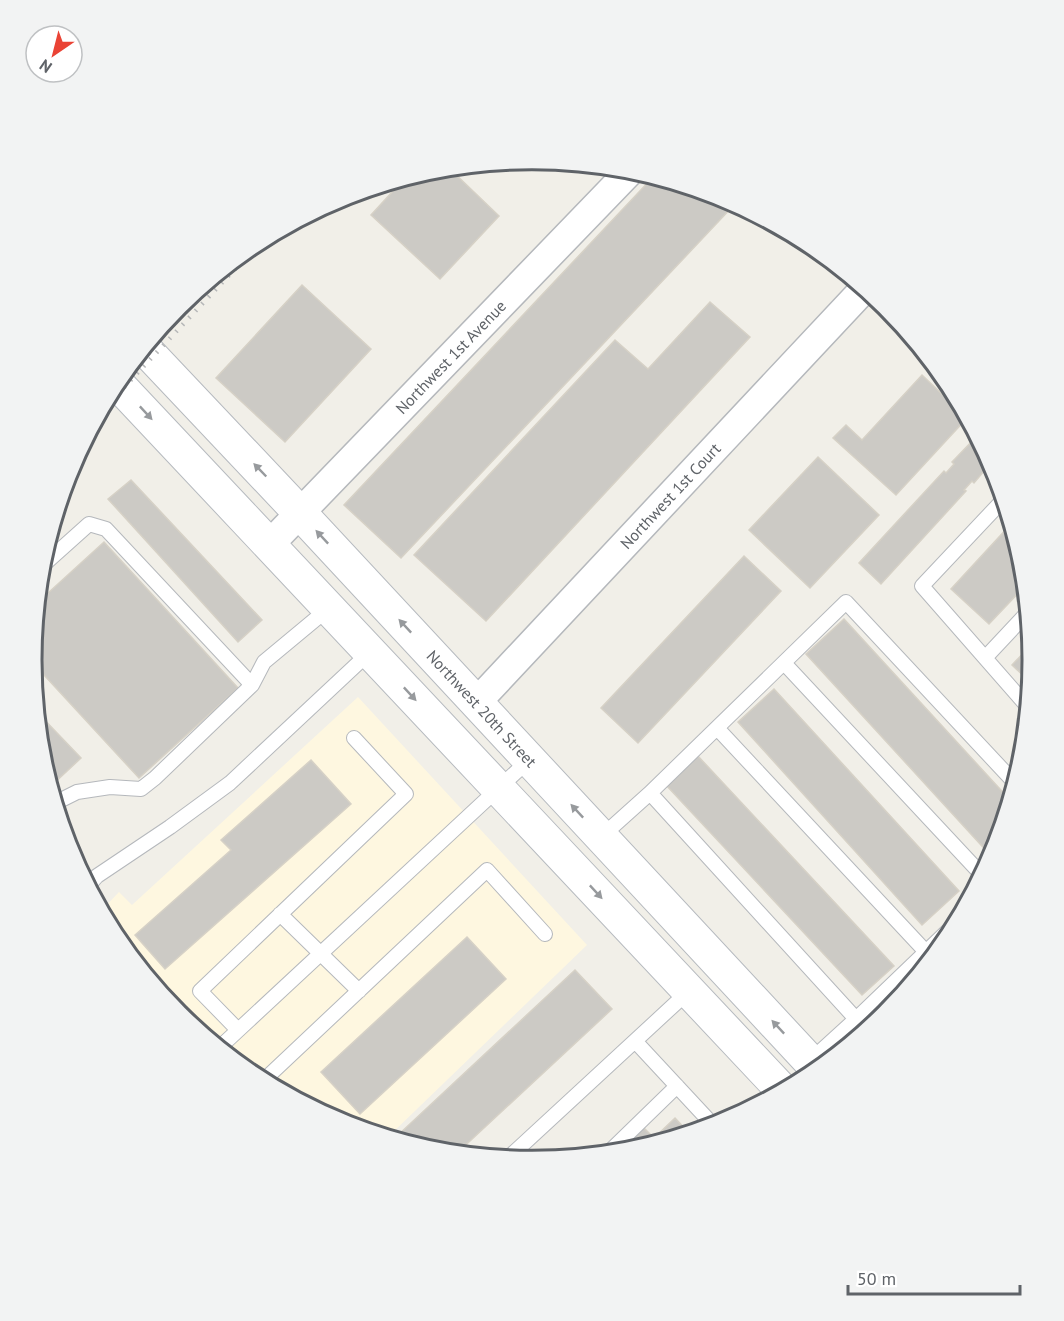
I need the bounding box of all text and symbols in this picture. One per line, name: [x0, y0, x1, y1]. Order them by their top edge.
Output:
north arrow: [24, 24, 84, 84]
text: N: [35, 55, 55, 77]
street label: Northwest 1st Avenue: [391, 296, 510, 418]
one-way arrow: [139, 405, 152, 420]
street label: Northwest 1st Court: [616, 438, 725, 553]
one-way arrow: [253, 464, 267, 478]
one-way arrow: [316, 530, 329, 545]
one-way arrow: [398, 619, 412, 633]
street label: Northwest 20th Street: [423, 646, 541, 772]
one-way arrow: [403, 687, 417, 702]
one-way arrow: [571, 804, 584, 819]
one-way arrow: [589, 885, 603, 900]
one-way arrow: [772, 1020, 786, 1034]
scale bar: [848, 1258, 1020, 1296]
text: 50 m: [857, 1267, 896, 1290]

